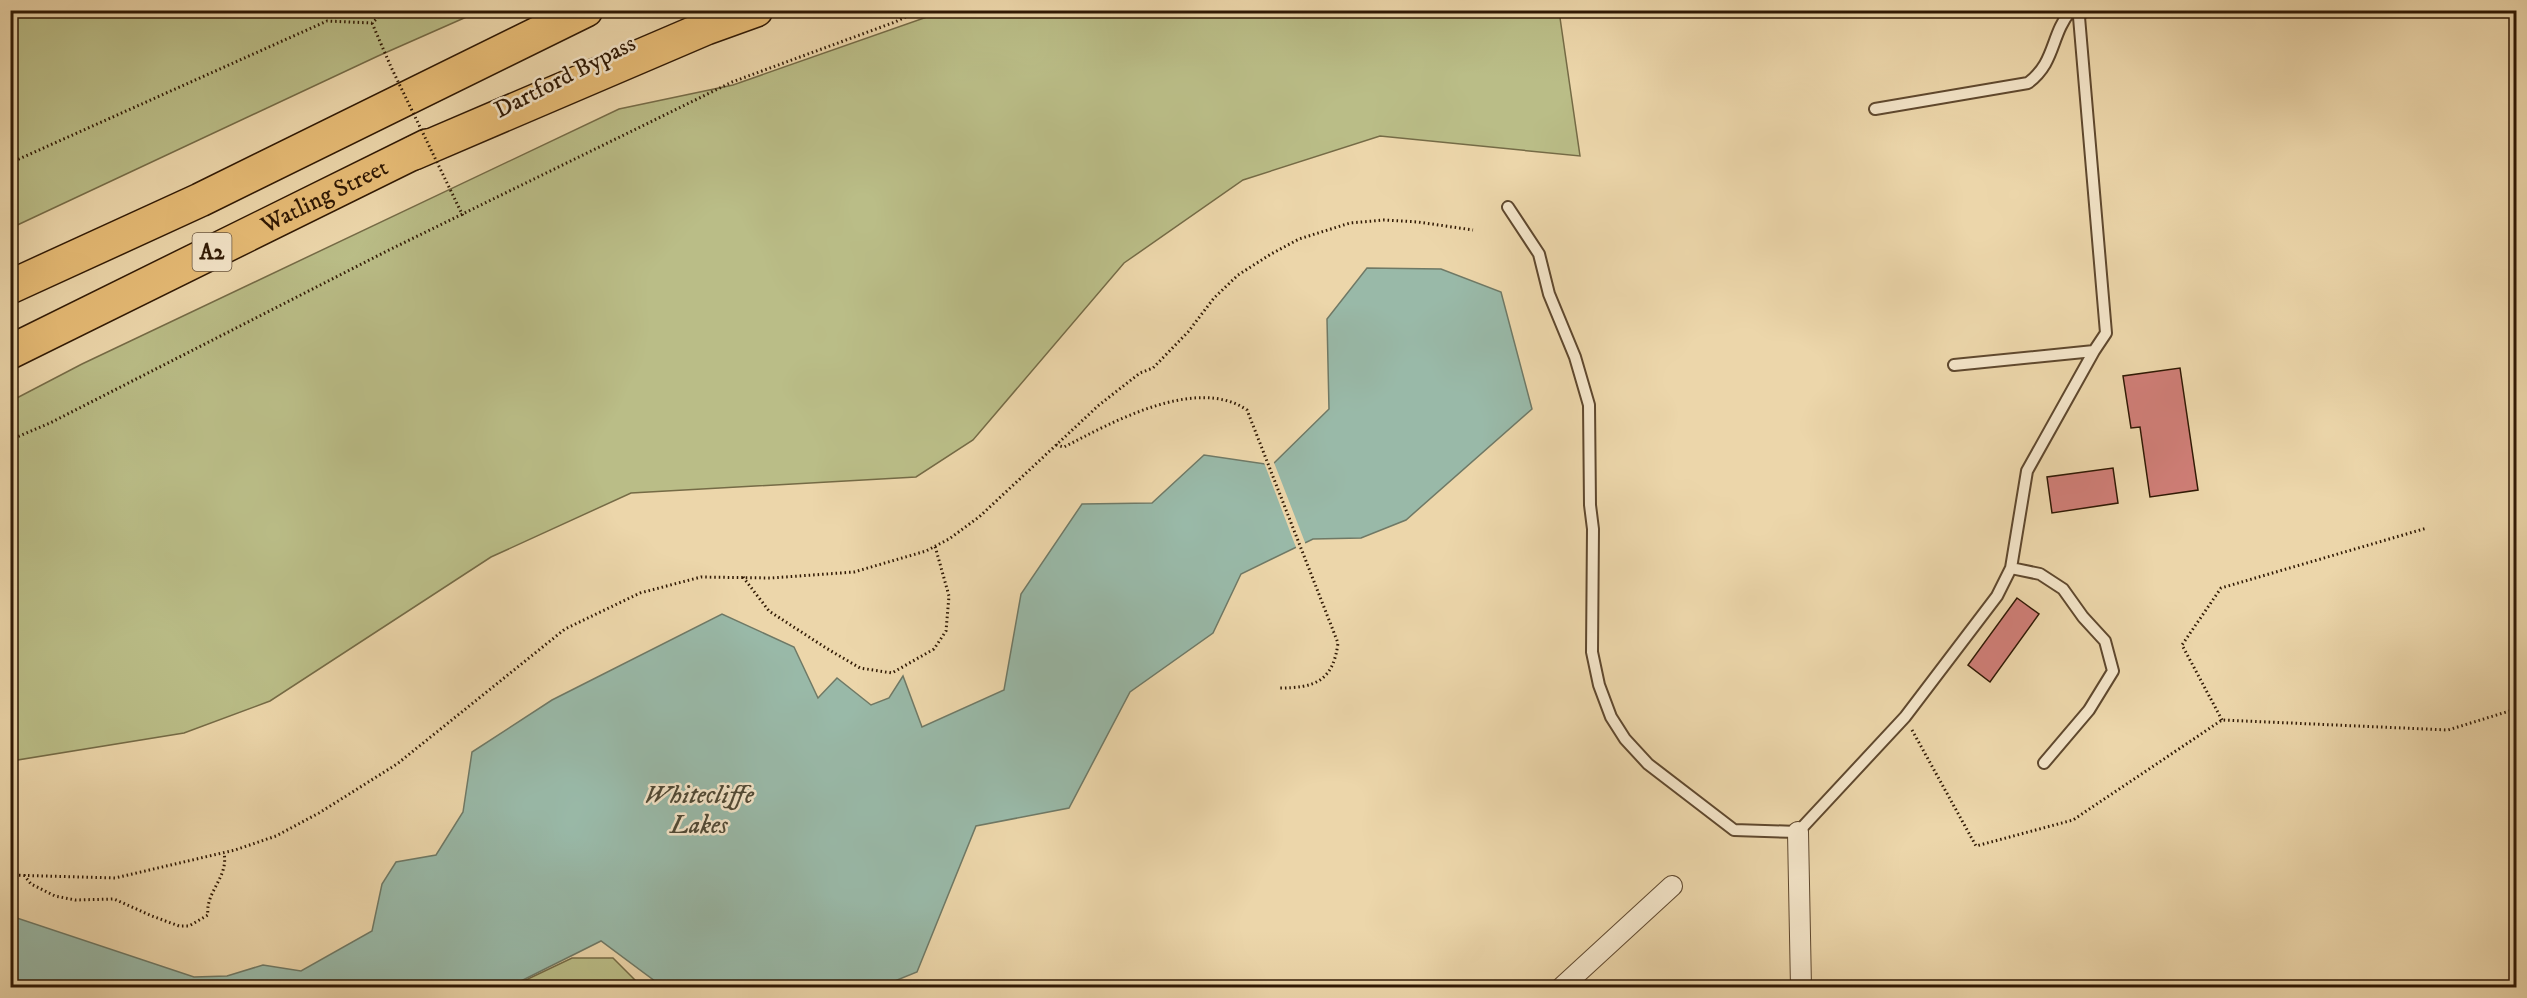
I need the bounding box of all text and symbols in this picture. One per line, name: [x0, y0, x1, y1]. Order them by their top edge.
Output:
street label: Dartford Bypass: [489, 29, 641, 125]
street label: Watling Street: [255, 152, 393, 241]
road number: A2: [192, 233, 232, 271]
water label: Whitecliffe Lakes: [644, 779, 755, 842]

